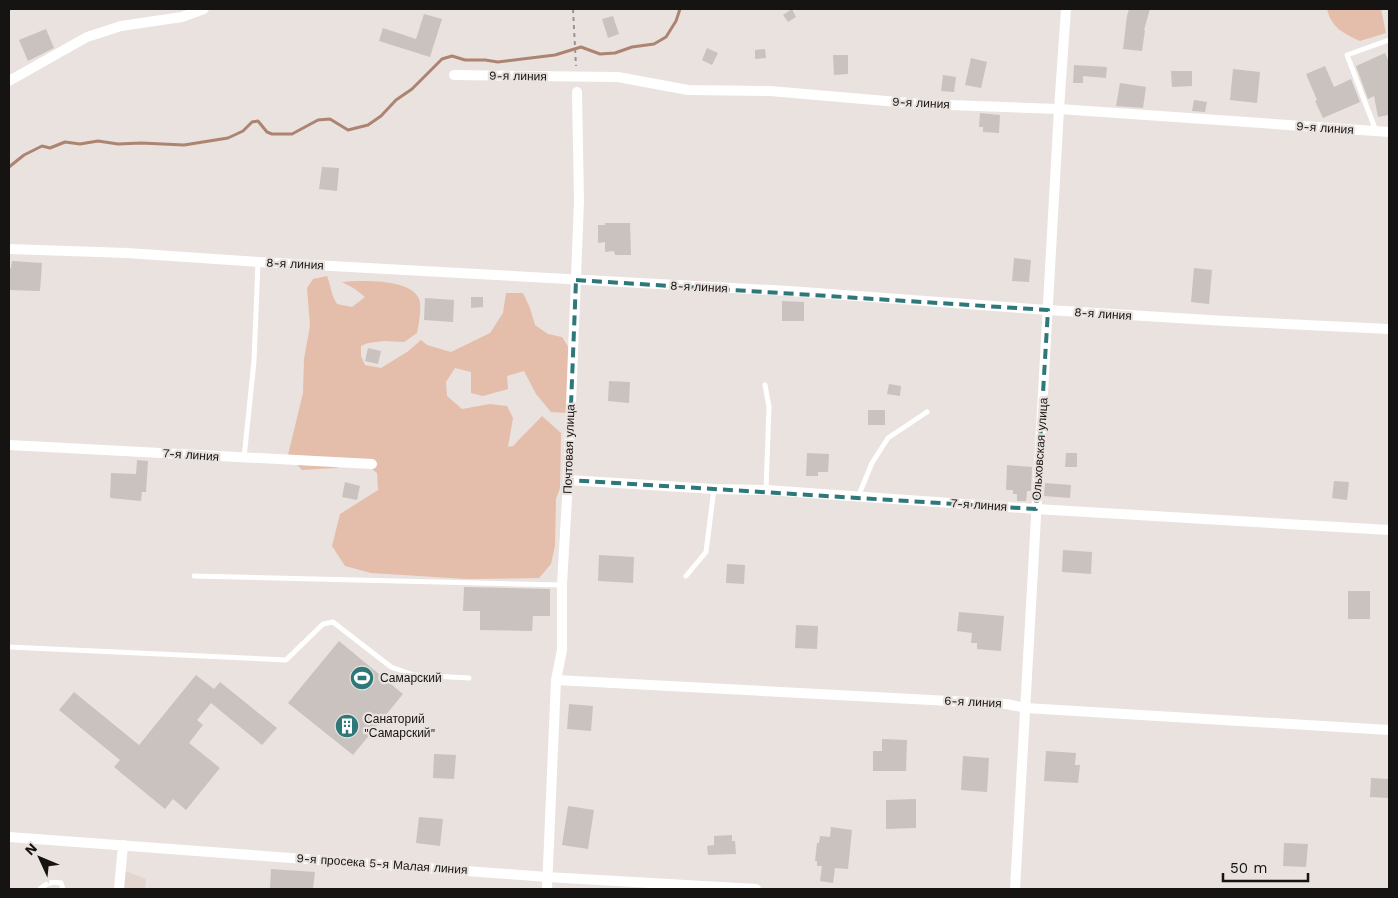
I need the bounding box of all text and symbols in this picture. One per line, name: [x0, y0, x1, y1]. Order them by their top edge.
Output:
street label: 9-я линия: [489, 68, 547, 84]
street label: 9-я линия: [892, 95, 950, 111]
street label: 9-я линия: [1296, 119, 1354, 137]
street label: 8-я линия: [266, 256, 324, 272]
street label: 8-я линия: [670, 279, 728, 295]
street label: 8-я линия: [1074, 305, 1132, 323]
street label: Ольховская улица: [1029, 397, 1051, 501]
street label: Почтовая улица: [560, 404, 578, 494]
street label: 7-я линия: [162, 446, 220, 464]
street label: 7-я линия: [950, 496, 1008, 514]
sports icon: Самарский: [349, 665, 375, 691]
place label: Самарский: [380, 671, 442, 685]
street label: 6-я линия: [944, 694, 1002, 710]
place label: Санаторий "Самарский": [364, 712, 436, 740]
building icon: Санаторий "Самарский": [334, 713, 360, 739]
north arrow: [15, 833, 65, 883]
text: N: [21, 840, 40, 858]
scale bar: [1223, 850, 1308, 882]
street label: 9-я просека 5-я Малая линия: [296, 851, 468, 877]
text: 50 m: [1230, 859, 1267, 877]

